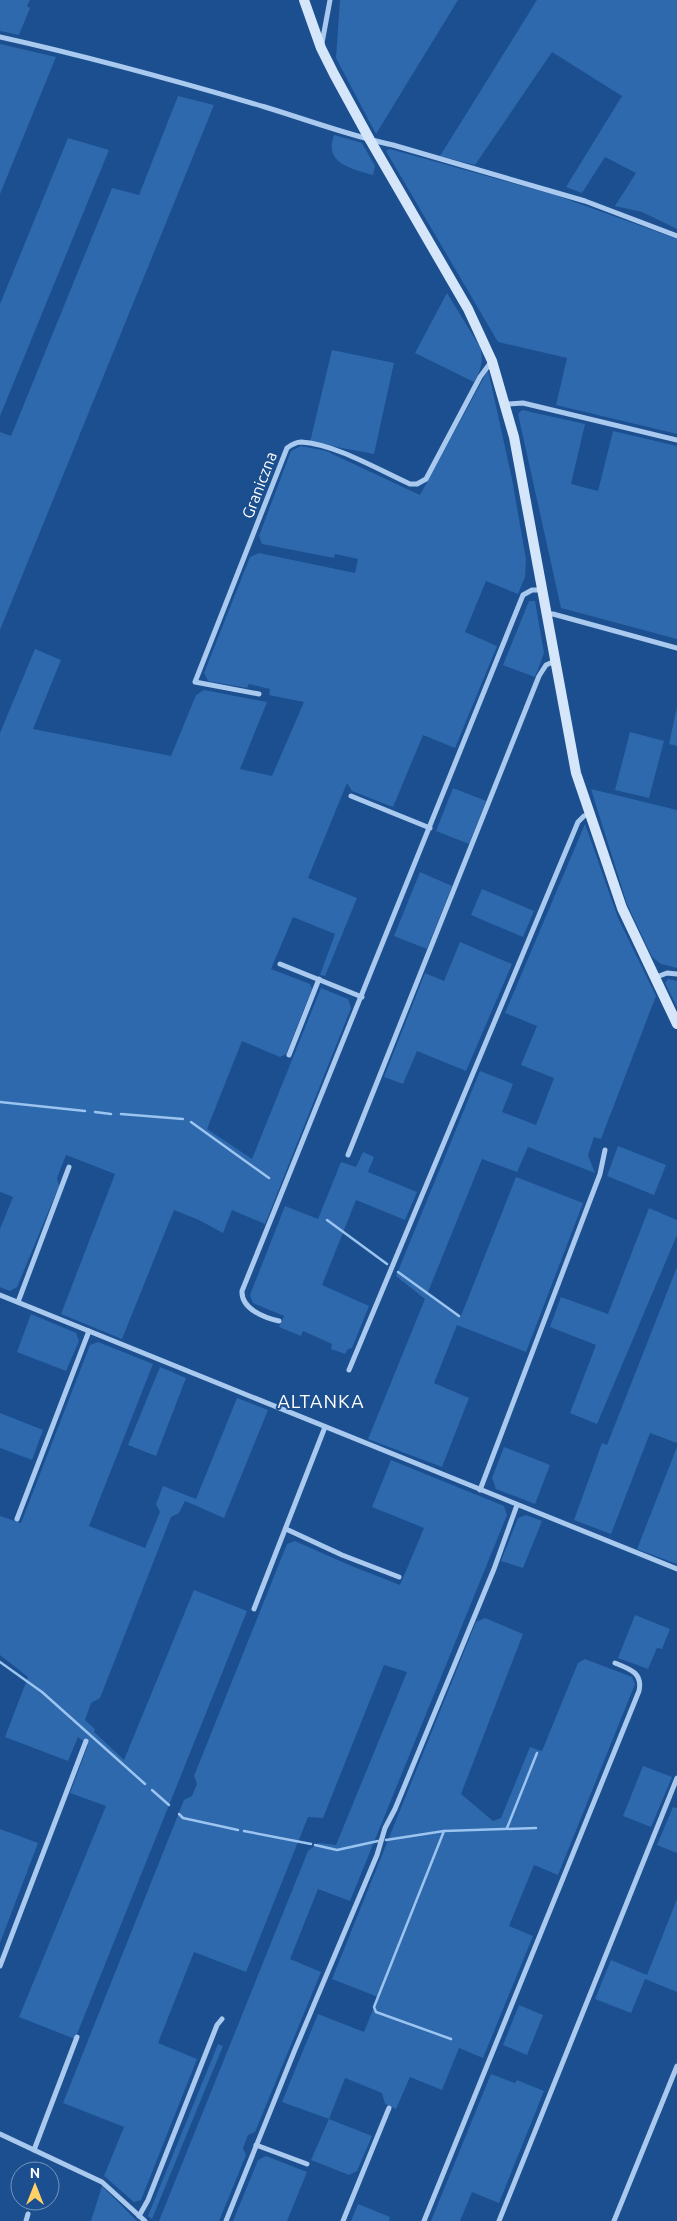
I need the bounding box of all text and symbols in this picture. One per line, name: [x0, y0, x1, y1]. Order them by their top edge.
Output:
street label: Graniczna: [238, 449, 280, 521]
district label: ALTANKA: [277, 1390, 365, 1412]
north arrow: [10, 2161, 60, 2211]
text: N: [30, 2165, 40, 2181]

